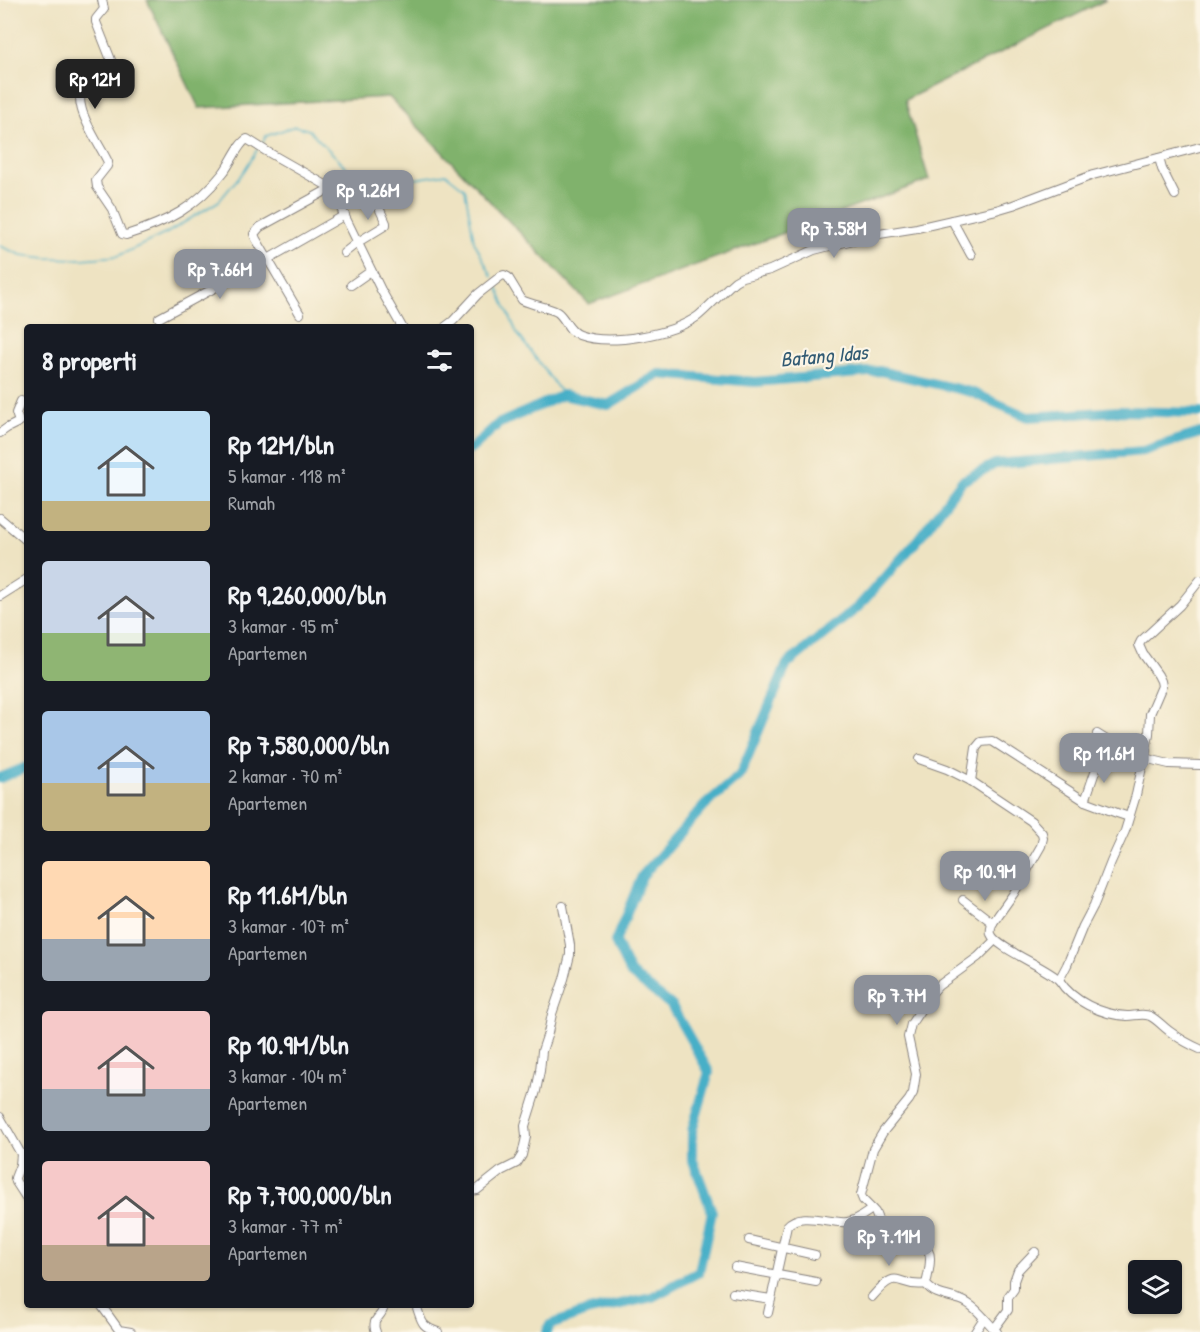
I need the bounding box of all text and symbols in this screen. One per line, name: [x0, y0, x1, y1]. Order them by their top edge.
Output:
pin: Rp 12M: [46, 59, 144, 110]
text: Rp 12M: [70, 65, 120, 92]
pin: Rp 9.26M: [306, 170, 430, 221]
text: Rp 9.26M: [336, 176, 400, 203]
pin: Rp 7.58M: [772, 208, 896, 259]
text: Rp 7.58M: [801, 214, 867, 241]
pin: Rp 7.66M: [158, 249, 282, 300]
text: Rp 7.66M: [188, 255, 252, 282]
water label: Batang Idas: [779, 337, 871, 374]
text: 8 properti: [42, 343, 137, 378]
icon: filters: [423, 344, 456, 377]
text: Rp 12M/bln: [228, 427, 334, 462]
icon: home: [90, 435, 162, 507]
text: 5 kamar · 118 m²: [228, 462, 346, 489]
text: Rumah: [228, 489, 275, 516]
text: Rp 9,260,000/bln: [228, 577, 386, 612]
icon: home: [90, 585, 162, 657]
text: 3 kamar · 95 m²: [228, 612, 339, 639]
text: Apartemen: [228, 639, 307, 666]
text: Rp 7,580,000/bln: [228, 727, 390, 762]
pin: Rp 11.6M: [1042, 733, 1166, 784]
icon: home: [90, 735, 162, 807]
text: Rp 11.6M: [1074, 739, 1134, 766]
text: 2 kamar · 70 m²: [228, 762, 342, 789]
text: Apartemen: [228, 789, 307, 816]
pin: Rp 10.9M: [923, 851, 1047, 902]
text: Rp 10.9M: [954, 857, 1016, 884]
text: Rp 11.6M/bln: [228, 877, 348, 912]
icon: home: [90, 885, 162, 957]
text: 3 kamar · 107 m²: [228, 912, 349, 939]
text: Apartemen: [228, 939, 307, 966]
pin: Rp 7.7M: [842, 975, 952, 1026]
text: Rp 7.7M: [868, 981, 926, 1008]
text: Rp 10.9M/bln: [228, 1027, 349, 1062]
icon: home: [90, 1035, 162, 1107]
text: 3 kamar · 104 m²: [228, 1062, 347, 1089]
text: Apartemen: [228, 1089, 307, 1116]
text: Rp 7,700,000/bln: [228, 1177, 392, 1212]
icon: home: [90, 1185, 162, 1257]
text: 3 kamar · 77 m²: [228, 1212, 343, 1239]
pin: Rp 7.11M: [827, 1216, 951, 1267]
text: Rp 7.11M: [858, 1222, 920, 1249]
text: Apartemen: [228, 1239, 307, 1266]
map controls: [1128, 1260, 1182, 1314]
button: layers: [1128, 1260, 1182, 1314]

